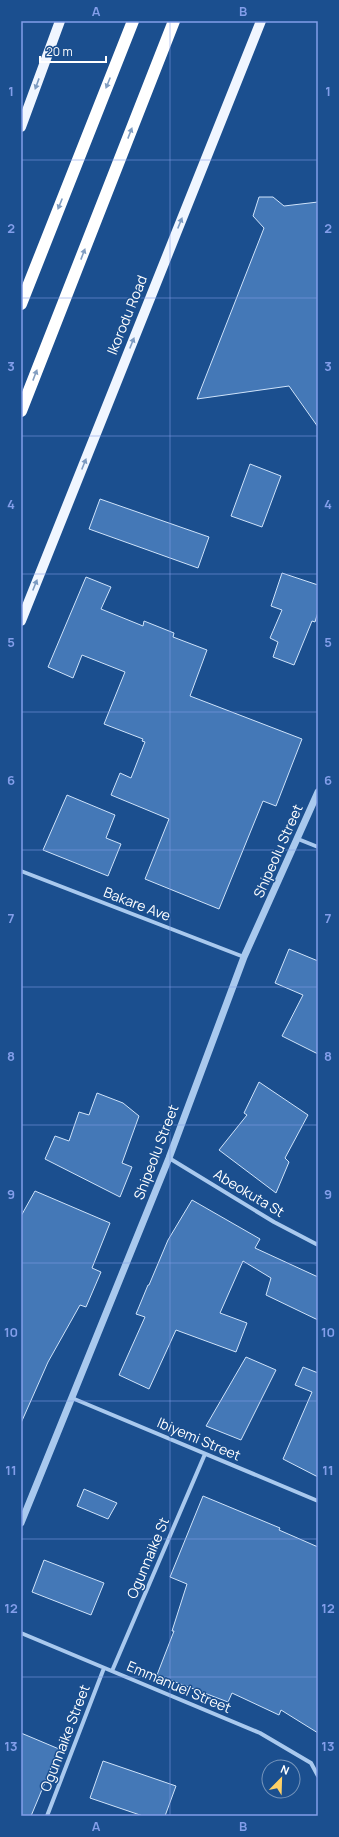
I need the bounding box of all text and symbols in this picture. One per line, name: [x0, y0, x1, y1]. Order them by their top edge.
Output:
text: A: [92, 2, 101, 20]
text: B: [239, 2, 247, 20]
scale bar: [40, 38, 106, 64]
text: 20 m: [46, 43, 73, 60]
one-way arrow: [34, 78, 40, 90]
one-way arrow: [105, 78, 111, 90]
text: 1: [8, 82, 14, 100]
text: 1: [325, 82, 331, 100]
one-way arrow: [128, 126, 134, 138]
one-way arrow: [57, 199, 63, 211]
one-way arrow: [178, 216, 184, 228]
text: 2: [7, 219, 15, 237]
text: 2: [324, 219, 332, 237]
one-way arrow: [80, 247, 86, 259]
street label: Ikorodu Road: [102, 272, 151, 357]
one-way arrow: [130, 337, 136, 349]
text: 3: [7, 357, 15, 375]
text: 3: [324, 357, 332, 375]
one-way arrow: [33, 368, 39, 380]
one-way arrow: [81, 458, 87, 470]
text: 4: [7, 495, 15, 513]
text: 4: [324, 495, 332, 513]
one-way arrow: [33, 578, 39, 590]
text: 5: [7, 633, 15, 651]
text: 5: [324, 633, 332, 651]
text: 6: [7, 771, 15, 789]
text: 6: [324, 771, 332, 789]
street label: Shipeolu Street: [248, 801, 307, 901]
street label: Bakare Ave: [101, 882, 173, 925]
text: 7: [8, 909, 15, 927]
text: 7: [325, 909, 332, 927]
text: 8: [7, 1047, 15, 1065]
text: 8: [324, 1047, 332, 1065]
street label: Shipeolu Street: [129, 1101, 183, 1202]
street label: Abeokuta St: [210, 1164, 288, 1221]
text: 9: [7, 1185, 15, 1203]
text: 9: [324, 1185, 332, 1203]
text: 10: [4, 1323, 18, 1341]
text: 10: [321, 1323, 335, 1341]
street label: Ibiyemi Street: [155, 1412, 244, 1465]
text: 11: [5, 1461, 17, 1479]
text: 11: [322, 1461, 334, 1479]
street label: Ogunnaike St: [122, 1514, 173, 1601]
text: 12: [4, 1599, 18, 1617]
text: 12: [321, 1599, 335, 1617]
street label: Emmanuel Street: [124, 1656, 235, 1717]
street label: Ogunnaike Street: [35, 1681, 94, 1794]
text: 13: [4, 1737, 18, 1755]
text: 13: [321, 1737, 335, 1755]
north arrow: [261, 1759, 301, 1799]
text: N: [279, 1761, 292, 1778]
text: A: [92, 1817, 101, 1835]
text: B: [239, 1817, 247, 1835]

